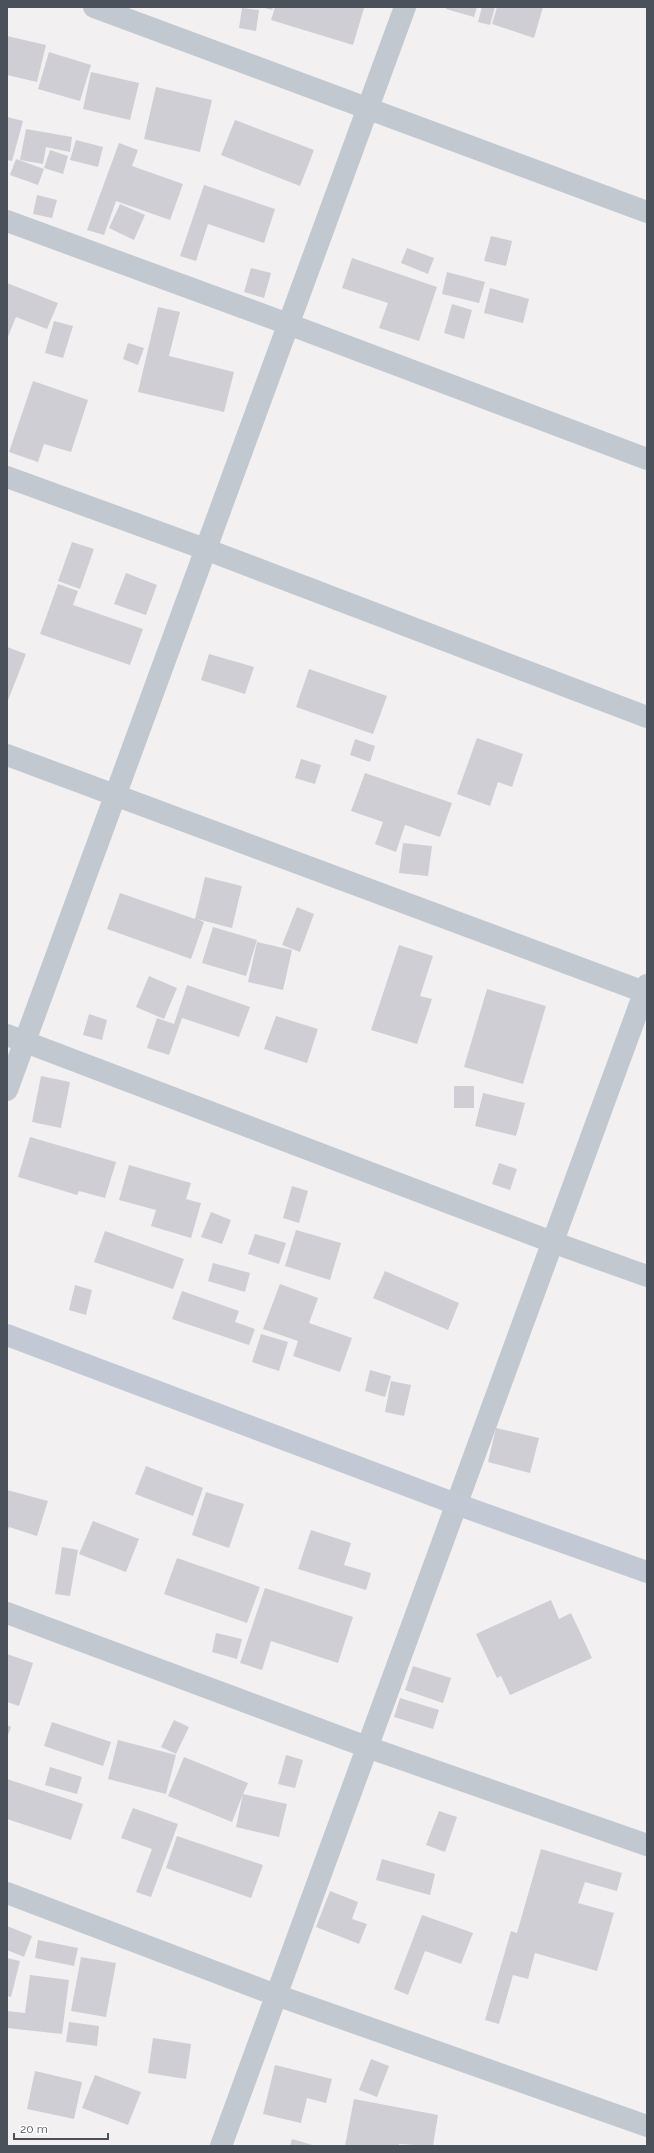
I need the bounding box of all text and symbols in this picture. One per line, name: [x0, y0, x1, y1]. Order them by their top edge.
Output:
scale bar: [14, 2115, 108, 2141]
text: 20 m: [20, 2122, 48, 2136]

